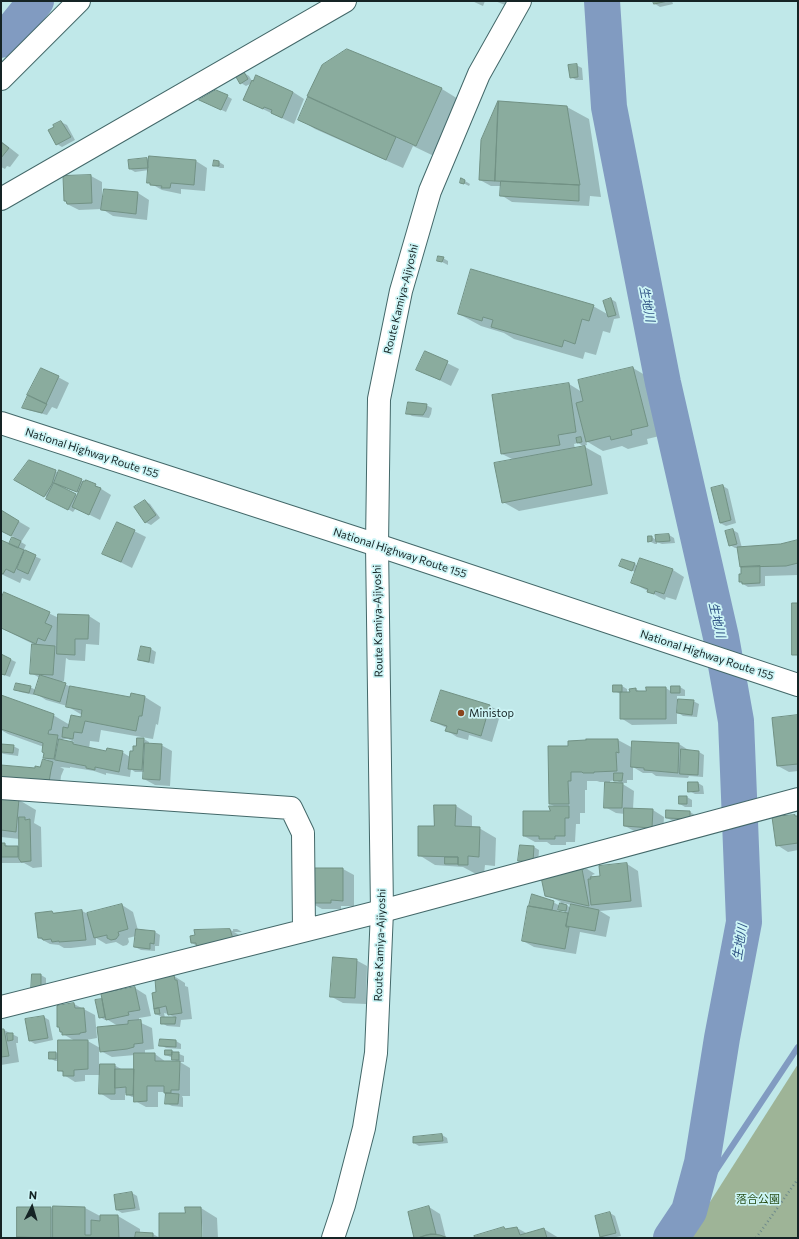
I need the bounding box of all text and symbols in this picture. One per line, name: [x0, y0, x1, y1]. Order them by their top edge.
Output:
street label: Route Kamiya-Ajiyoshi: [381, 243, 421, 355]
water label: 生地川: [636, 285, 658, 323]
street label: National Highway Route 155: [24, 425, 160, 481]
street label: National Highway Route 155: [332, 525, 468, 581]
street label: Route Kamiya-Ajiyoshi: [370, 565, 386, 677]
water label: 生地川: [706, 601, 728, 639]
street label: National Highway Route 155: [639, 627, 775, 683]
place label: Ministop: [469, 706, 514, 720]
marker: Ministop: [456, 708, 466, 718]
street label: Route Kamiya-Ajiyoshi: [371, 888, 389, 1002]
water label: 生地川: [730, 923, 750, 961]
north arrow: [12, 1187, 52, 1227]
text: N: [28, 1188, 38, 1201]
park label: 落合公園: [736, 1192, 780, 1206]

